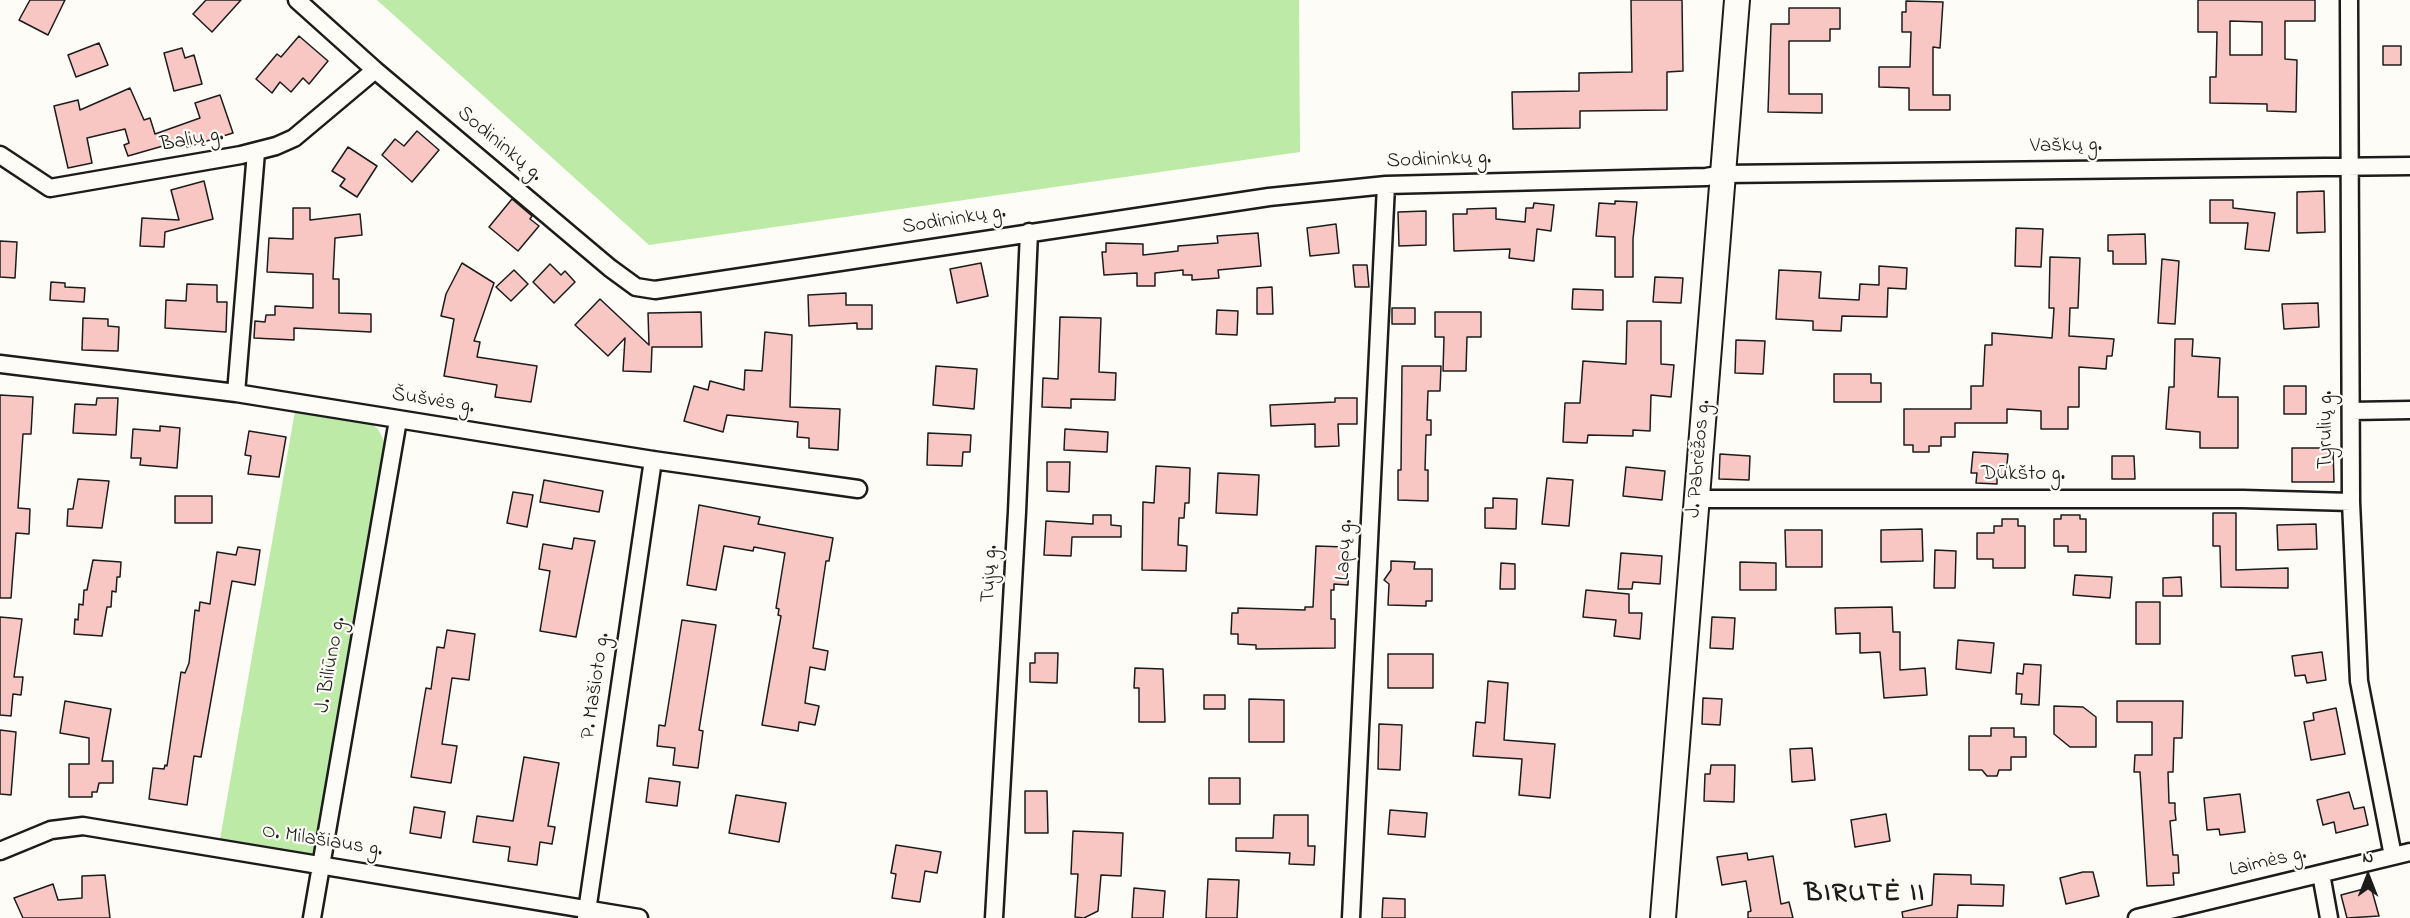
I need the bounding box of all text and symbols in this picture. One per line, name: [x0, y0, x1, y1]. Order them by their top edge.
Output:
street label: Sodininkų g.: [451, 102, 547, 188]
street label: Balių g.: [158, 123, 226, 159]
street label: Vaškų g.: [2030, 134, 2102, 160]
street label: Sodininkų g.: [1386, 147, 1492, 175]
street label: Sodininkų g.: [900, 200, 1008, 242]
street label: Šušvės g.: [390, 383, 476, 421]
street label: Tyrulių g.: [2315, 391, 2341, 469]
street label: J. Pabrėžos g.: [1682, 399, 1718, 519]
street label: Dūkšto g.: [1981, 463, 2065, 489]
street label: Lapų g.: [1332, 519, 1360, 581]
street label: Tujų g.: [977, 544, 1005, 604]
street label: J. Biliūno g.: [311, 615, 353, 715]
street label: P. Mašioto g.: [577, 631, 617, 741]
street label: O. Milašiaus g.: [260, 820, 384, 864]
street label: Laimės g.: [2227, 842, 2309, 884]
north arrow: [2338, 846, 2398, 906]
text: N: [2363, 846, 2373, 870]
district label: BIRUTĖ II: [1804, 880, 1926, 912]

